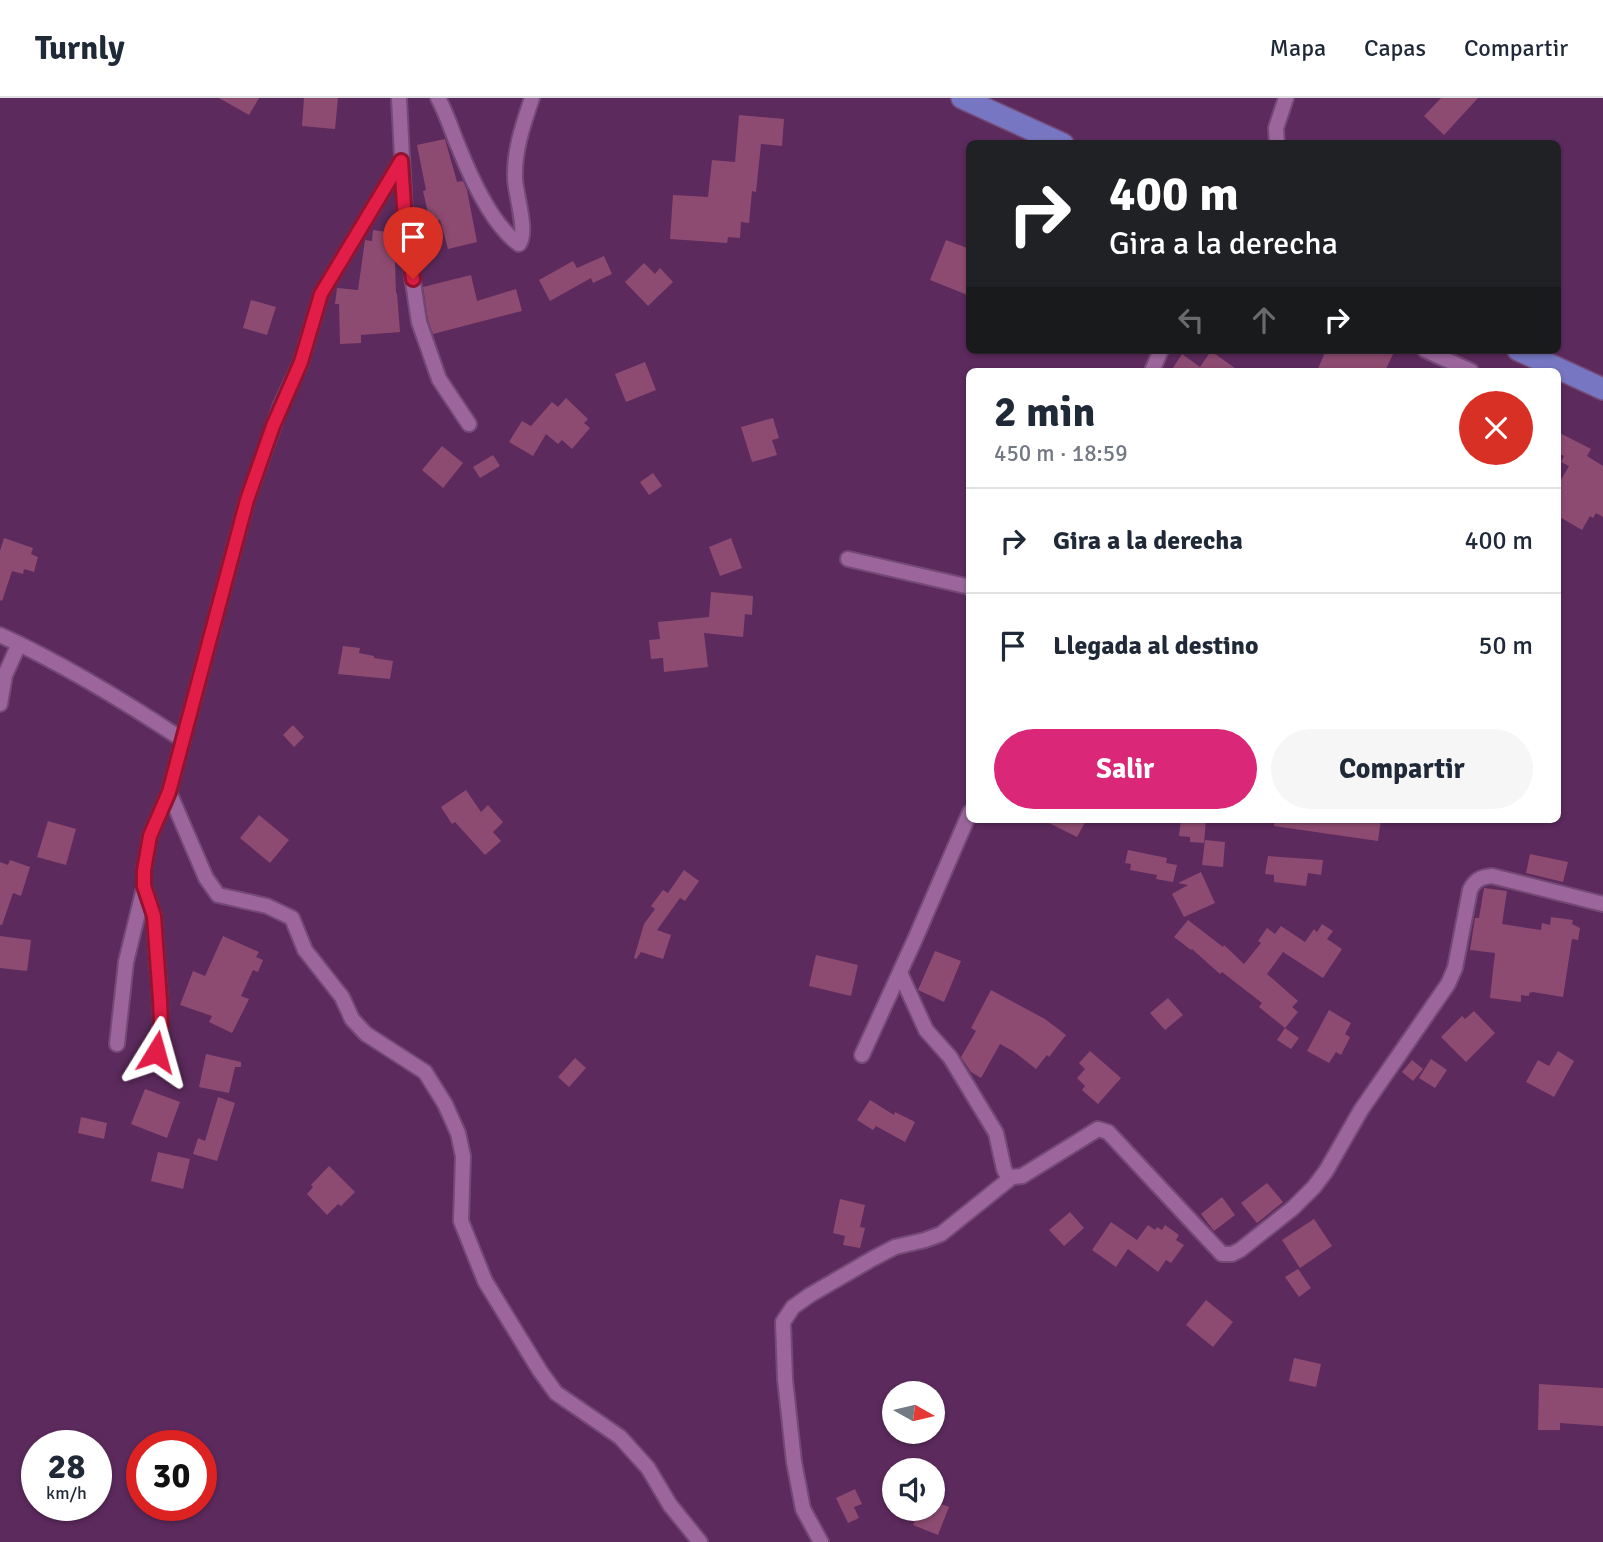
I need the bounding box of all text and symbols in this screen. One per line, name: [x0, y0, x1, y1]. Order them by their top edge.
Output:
text: Turnly: [35, 28, 125, 69]
text: Mapa: [1270, 33, 1326, 63]
text: Capas: [1364, 33, 1426, 63]
text: Compartir: [1464, 33, 1568, 63]
text: 400 m: [1109, 164, 1239, 224]
icon: right: [994, 168, 1085, 259]
pin: [383, 207, 443, 279]
icon: arrive: [394, 218, 432, 256]
text: Gira a la derecha: [1109, 224, 1338, 263]
icon: left: [1172, 301, 1210, 339]
icon: ahead: [1245, 301, 1283, 339]
icon: right: [1318, 301, 1356, 339]
text: 2 min: [994, 387, 1095, 438]
button: close: [1459, 391, 1533, 465]
text: 450 m · 18:59: [994, 439, 1128, 468]
icon: right: [994, 522, 1032, 560]
text: Gira a la derecha: [1053, 525, 1243, 557]
text: 400 m: [1464, 525, 1533, 557]
icon: arrive: [994, 627, 1032, 665]
text: Llegada al destino: [1053, 630, 1259, 662]
text: 50 m: [1478, 630, 1533, 662]
button: Salir: [994, 729, 1257, 809]
button: Compartir: [1271, 729, 1533, 809]
position arrow: [119, 1015, 193, 1089]
north arrow: [882, 1381, 945, 1444]
map controls: [882, 1381, 945, 1521]
speed limit sign: 30: [126, 1430, 217, 1521]
text: 28: [48, 1445, 85, 1488]
button: sound: [882, 1458, 945, 1521]
text: km/h: [46, 1482, 87, 1504]

